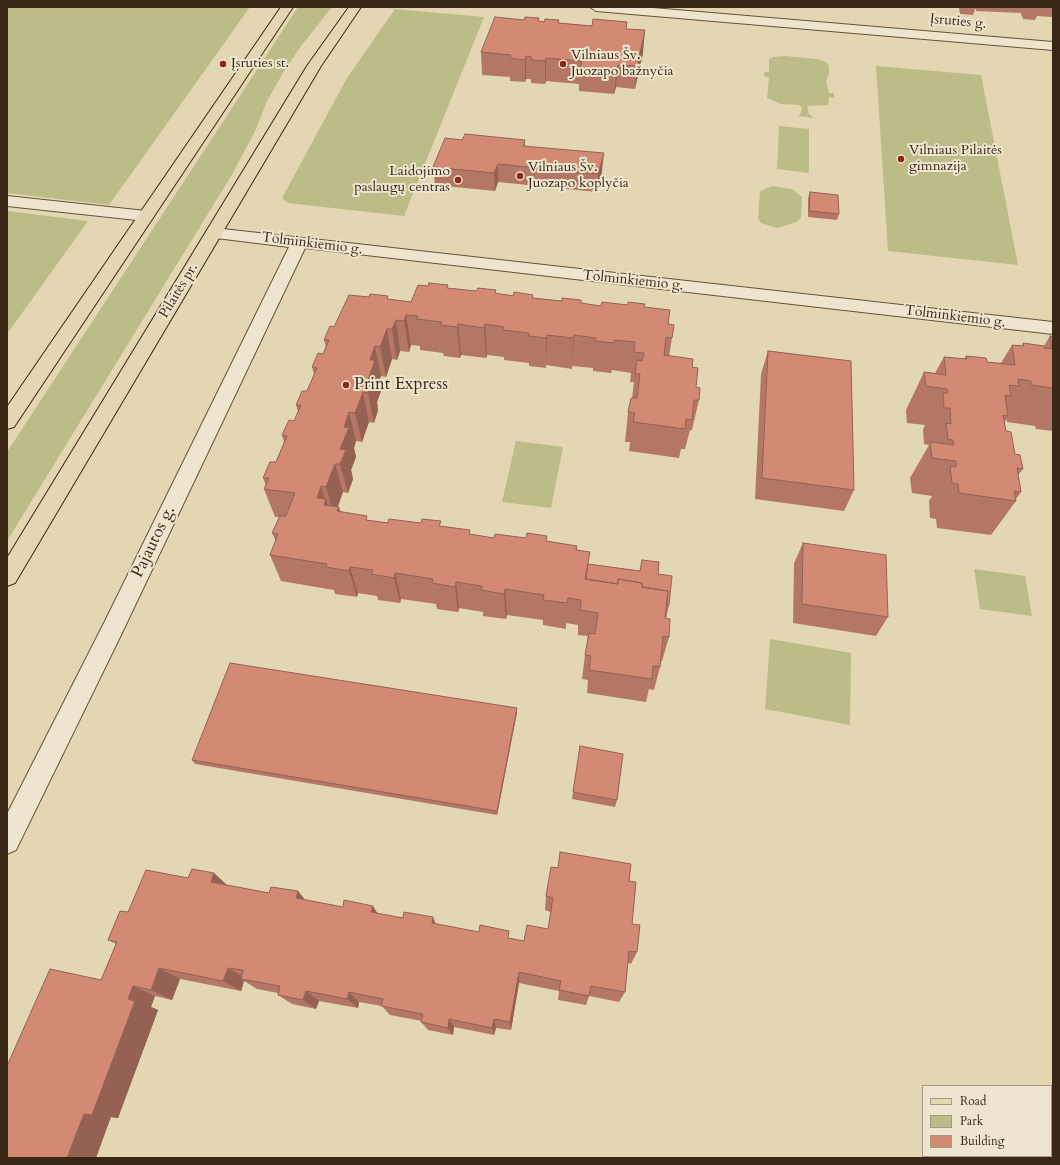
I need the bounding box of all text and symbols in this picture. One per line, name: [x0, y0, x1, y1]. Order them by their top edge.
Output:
street label: Įsruties g.: [929, 11, 987, 33]
place label: Vilniaus Šv. Juozapo bažnyčia: [571, 48, 674, 80]
place label: Įsruties st.: [231, 56, 289, 72]
marker: Įsruties st.: [218, 59, 228, 69]
marker: Vilniaus Šv. Juozapo bažnyčia: [558, 59, 568, 69]
place label: Vilniaus Pilaitės gimnazija: [909, 143, 1002, 176]
marker: Vilniaus Pilaitės gimnazija: [896, 154, 906, 164]
place label: Vilniaus Šv. Juozapo koplyčia: [528, 160, 629, 192]
place label: Laidojimo paslaugų centras: [354, 164, 450, 196]
marker: Vilniaus Šv. Juozapo koplyčia: [515, 171, 525, 181]
marker: Laidojimo paslaugų centras: [453, 175, 463, 185]
street label: Tolminkiemio g.: [261, 229, 363, 259]
street label: Pilaitės pr.: [156, 261, 202, 321]
street label: Tolminkiemio g.: [582, 267, 684, 295]
street label: Tolminkiemio g.: [904, 302, 1006, 332]
place label: Print Express: [354, 375, 448, 395]
marker: Print Express: [341, 380, 351, 390]
street label: Pajautos g.: [128, 503, 180, 581]
legend: [922, 1085, 1052, 1157]
text: Road: [960, 1093, 986, 1109]
text: Park: [960, 1113, 983, 1129]
text: Building: [960, 1133, 1004, 1149]

